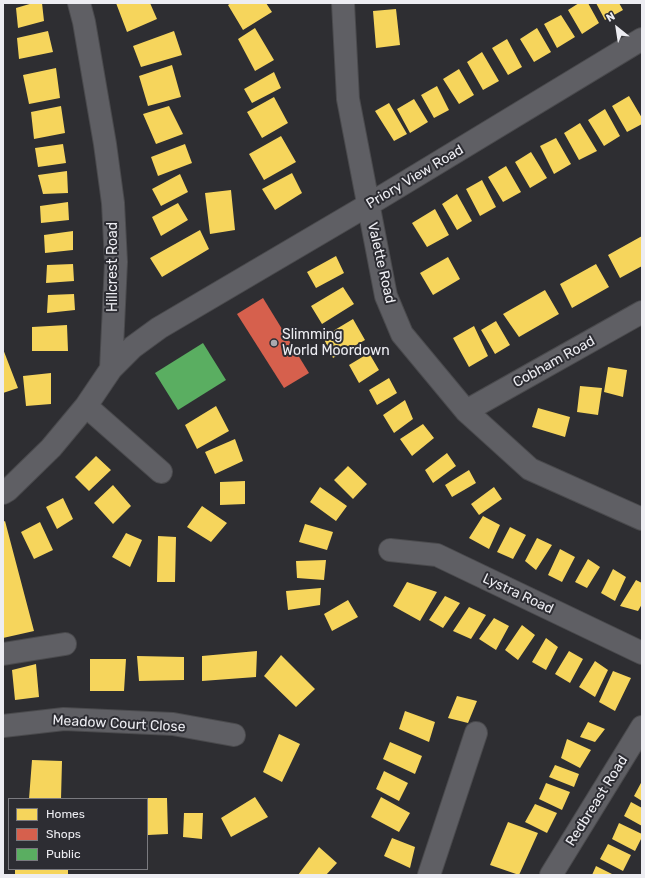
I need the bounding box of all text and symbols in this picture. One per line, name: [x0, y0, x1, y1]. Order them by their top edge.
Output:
north arrow: [597, 8, 637, 48]
text: N: [604, 10, 617, 25]
street label: Priory View Road: [363, 141, 467, 213]
street label: Valette Road: [364, 221, 398, 305]
street label: Hillcrest Road: [105, 222, 121, 312]
place label: Slimming World Moordown: [282, 327, 390, 360]
street label: Cobham Road: [510, 333, 598, 391]
marker: Slimming World Moordown: [269, 338, 279, 348]
street label: Lystra Road: [480, 570, 556, 618]
street label: Meadow Court Close: [52, 712, 186, 736]
street label: Redbreast Road: [562, 753, 632, 849]
legend: [8, 798, 148, 870]
text: Homes: [46, 807, 85, 821]
text: Shops: [46, 827, 81, 841]
text: Public: [46, 847, 81, 861]

